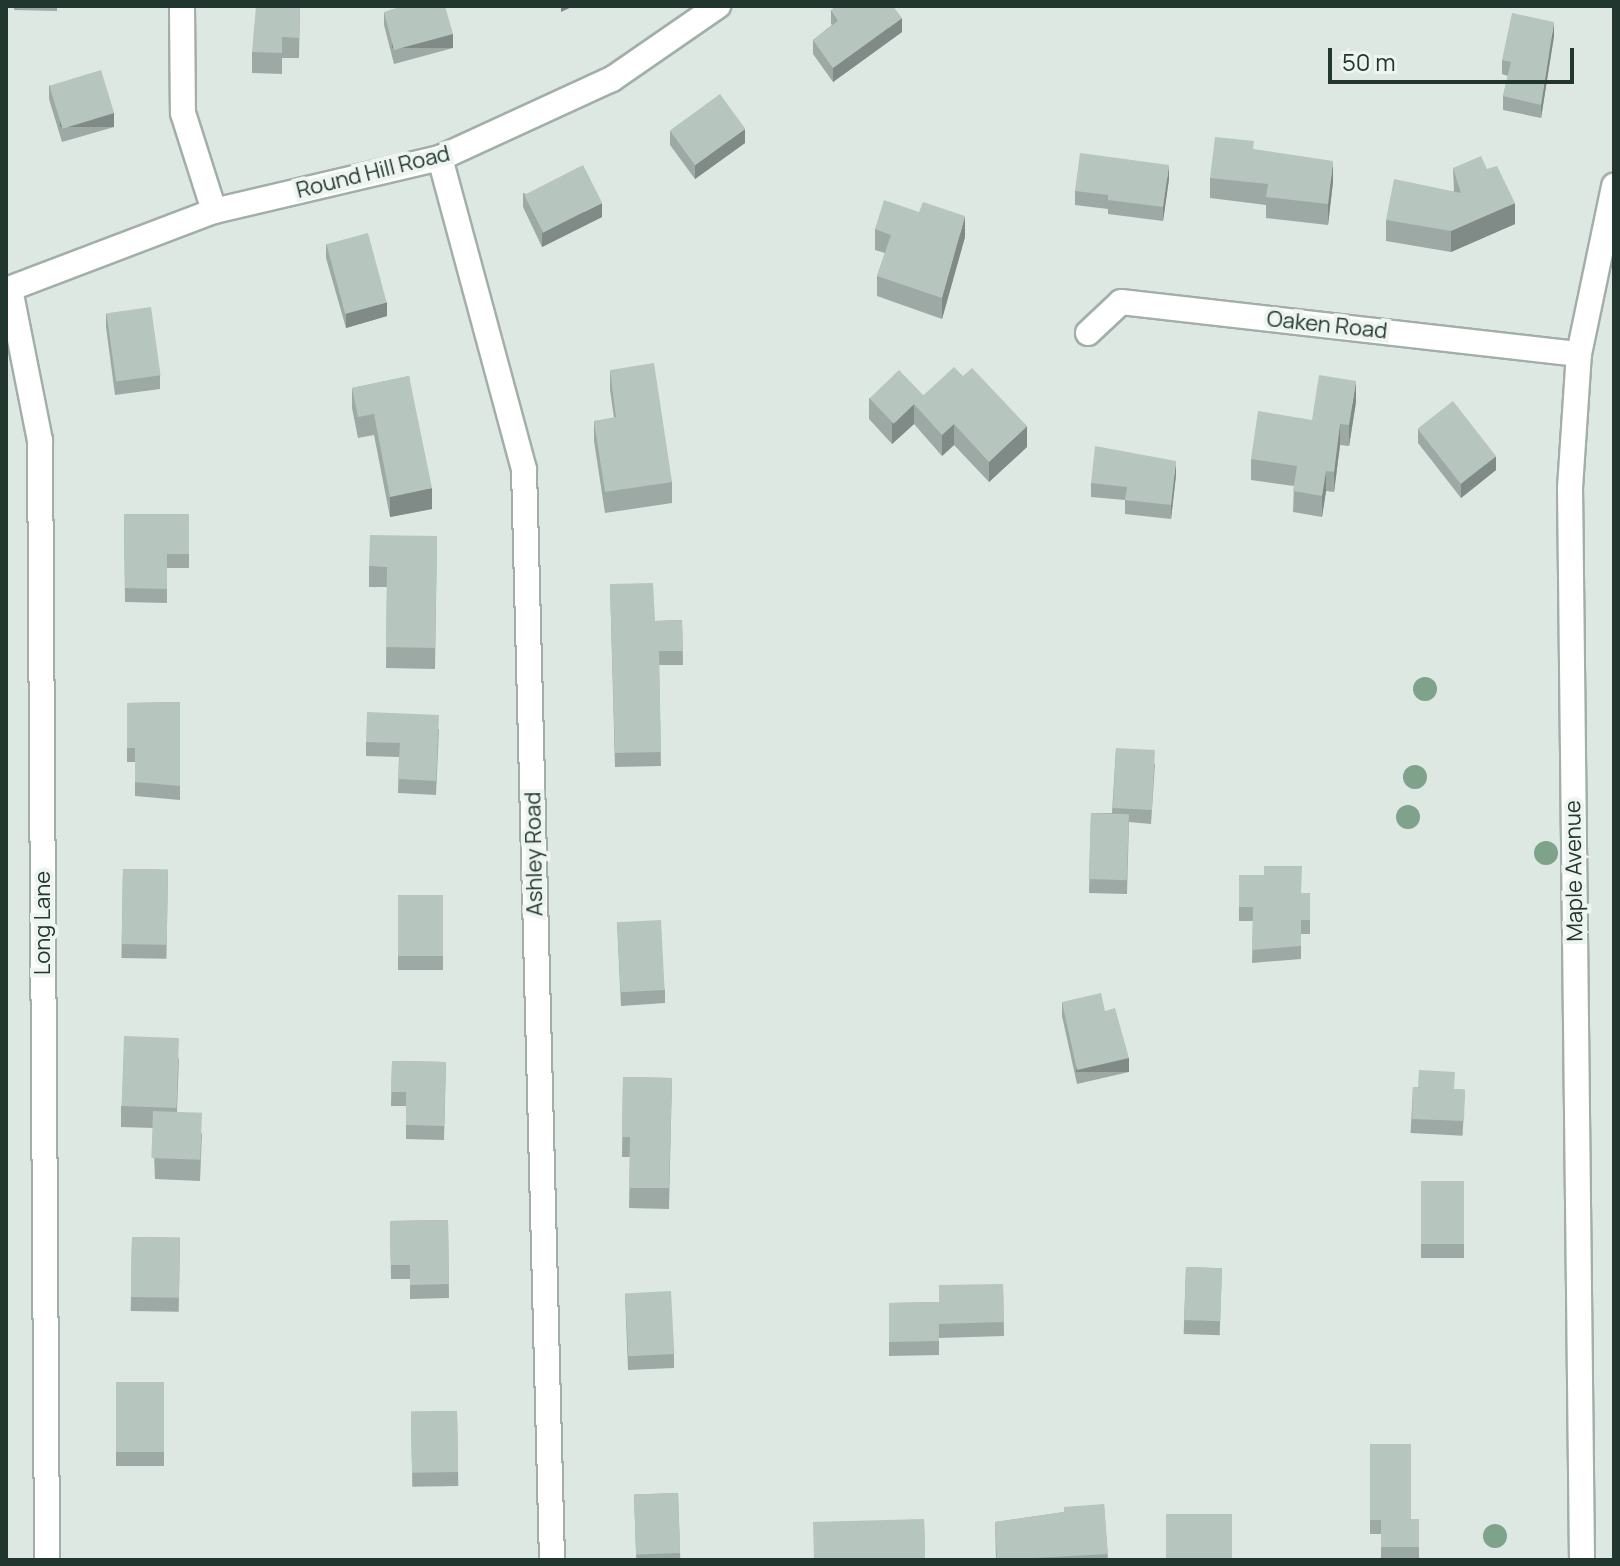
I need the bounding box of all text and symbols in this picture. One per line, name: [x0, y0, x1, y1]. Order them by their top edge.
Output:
scale bar: [1332, 32, 1578, 82]
text: 50 m: [1342, 45, 1396, 78]
street label: Round Hill Road: [293, 140, 453, 204]
street label: Oaken Road: [1265, 306, 1389, 344]
street label: Ashley Road: [520, 792, 548, 916]
street label: Maple Avenue: [1560, 800, 1588, 942]
street label: Long Lane: [30, 871, 56, 975]

